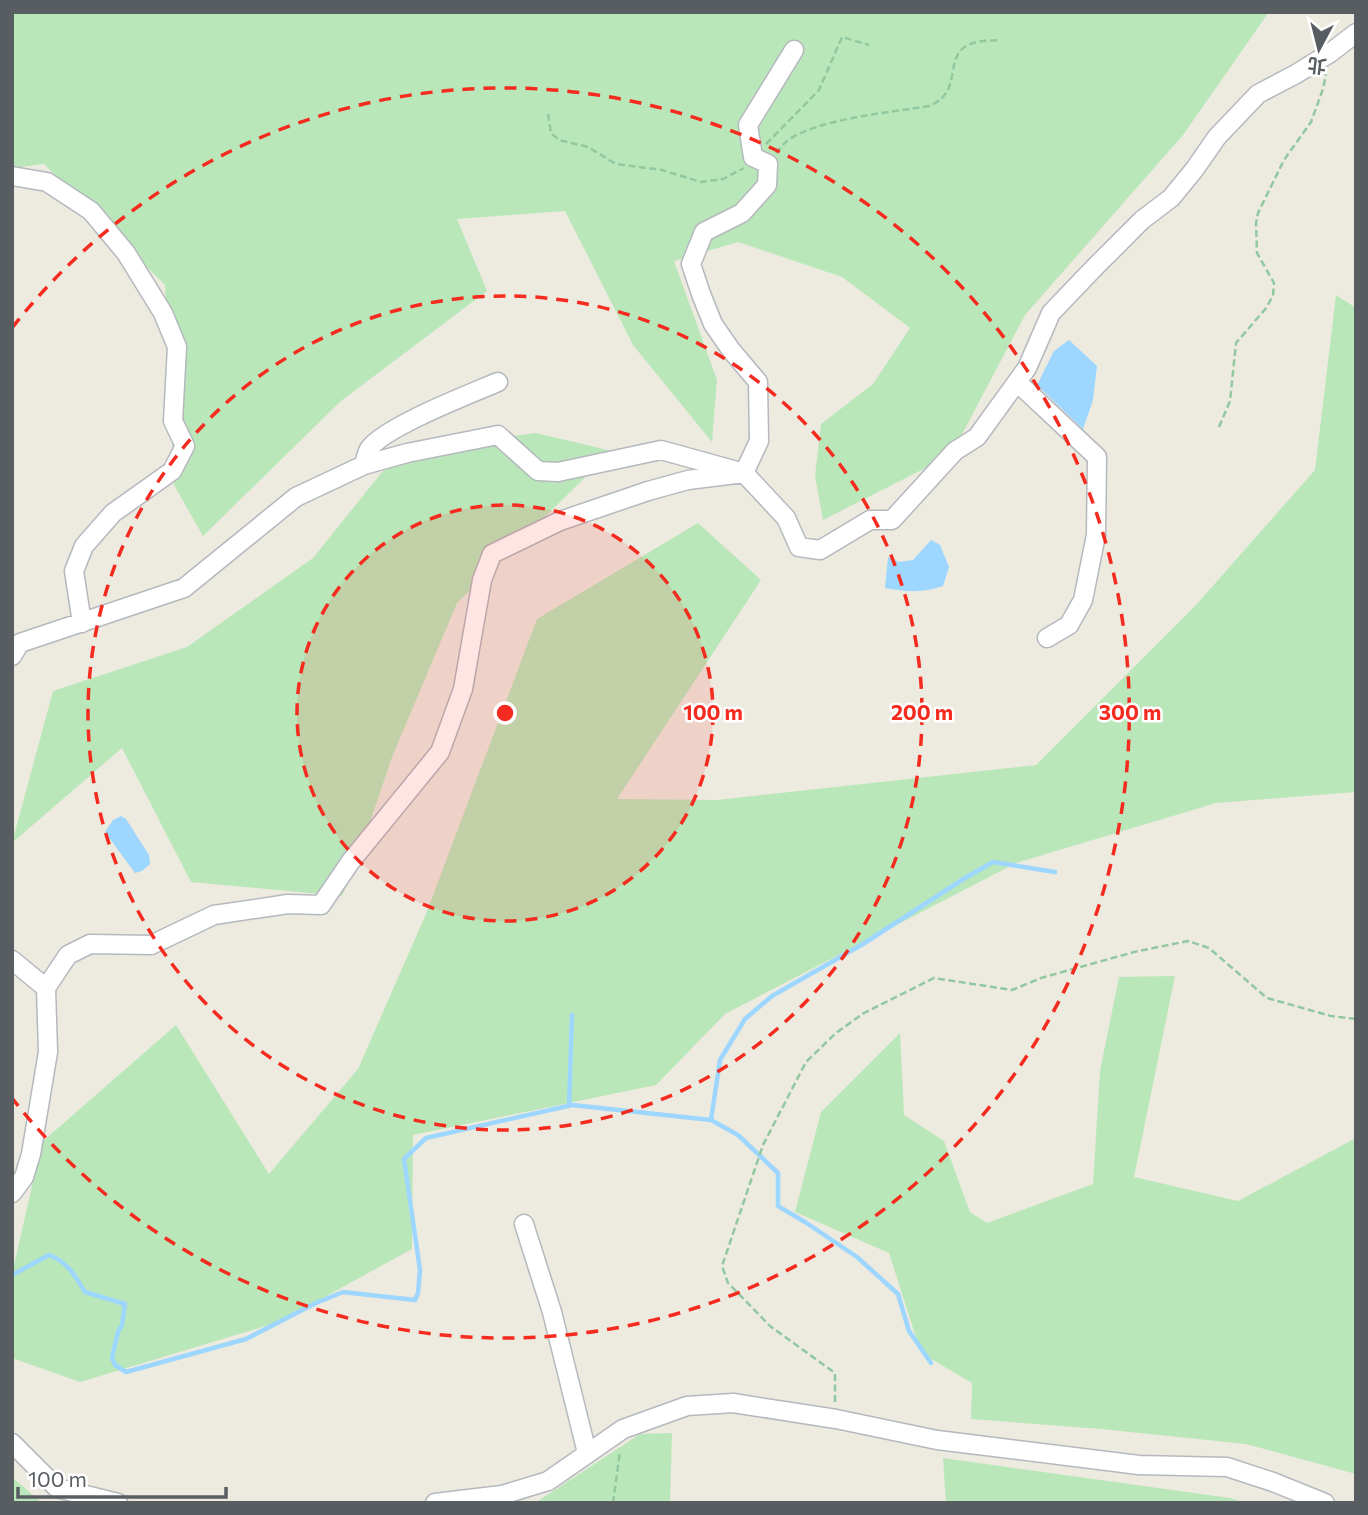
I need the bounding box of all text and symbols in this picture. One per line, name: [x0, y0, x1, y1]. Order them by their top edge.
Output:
north arrow: [1284, 14, 1354, 84]
text: 北: [1306, 54, 1328, 79]
text: 100 m: [683, 699, 743, 724]
text: 200 m: [891, 699, 953, 724]
text: 300 m: [1099, 699, 1161, 724]
centre of rings: [493, 701, 517, 725]
scale bar: [18, 1456, 226, 1500]
text: 100 m: [28, 1466, 87, 1491]

